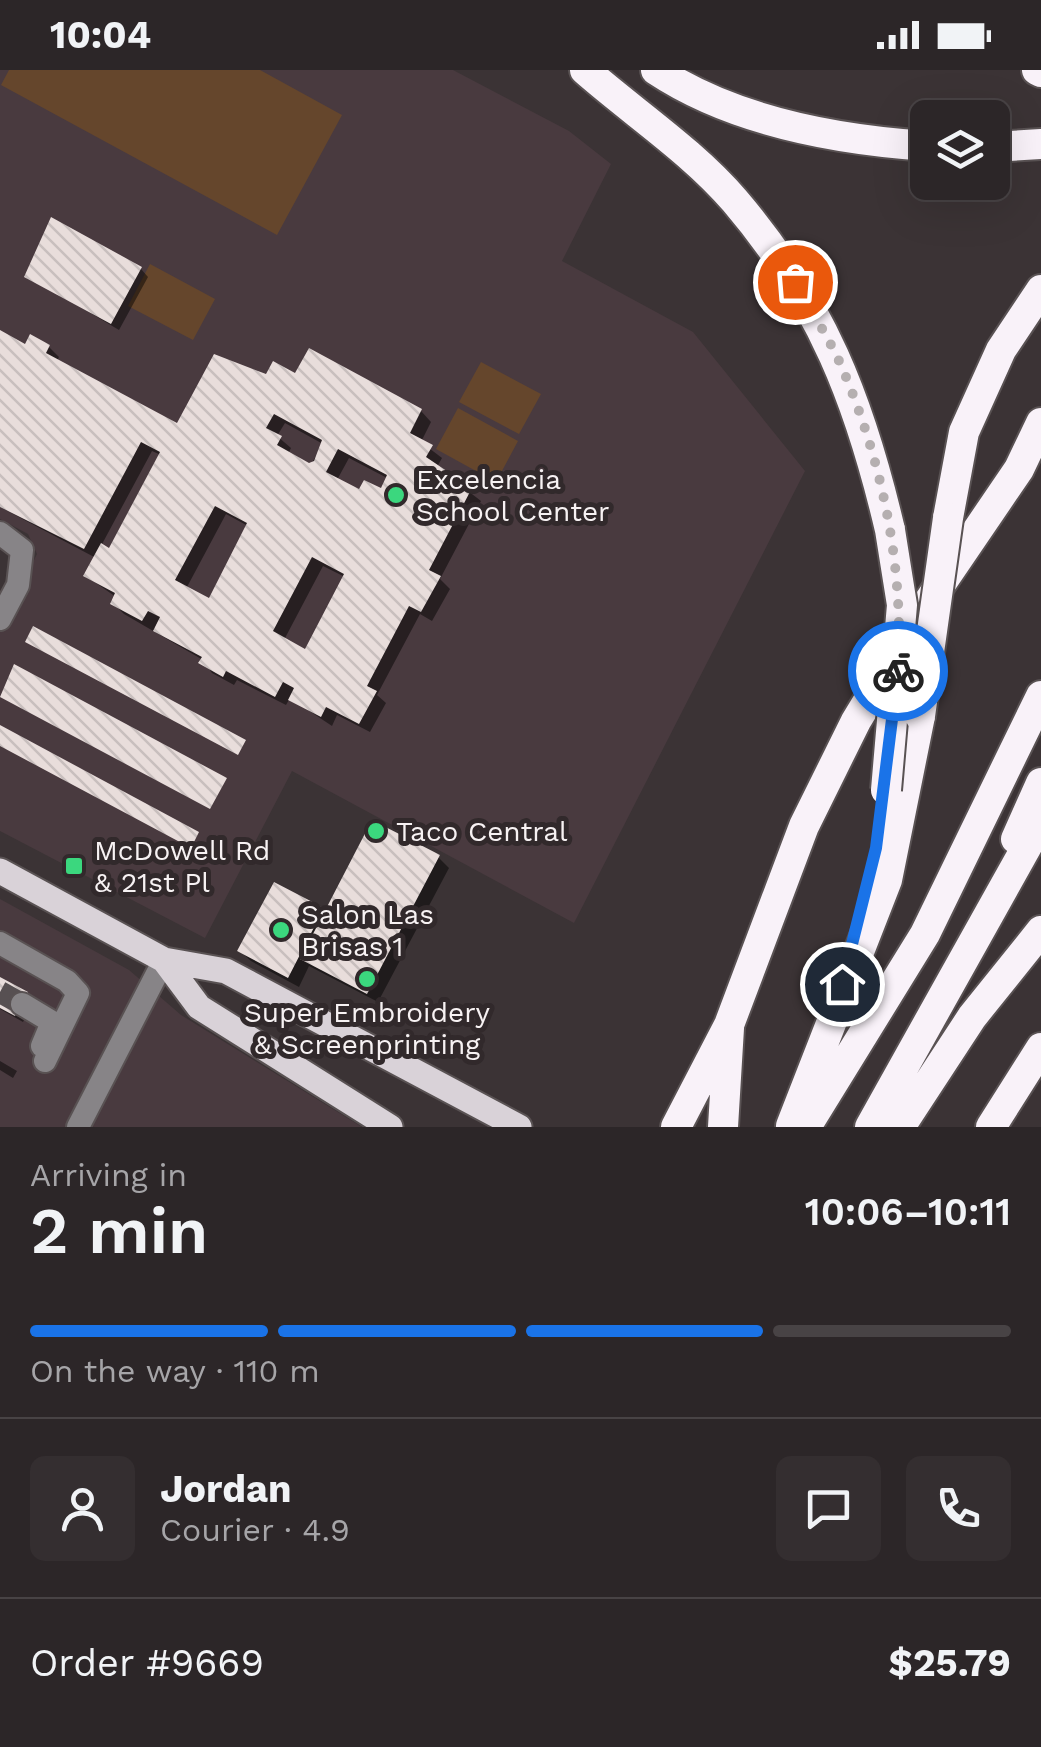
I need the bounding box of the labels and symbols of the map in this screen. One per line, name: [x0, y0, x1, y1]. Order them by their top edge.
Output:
pin: [753, 240, 838, 325]
place label: Excelencia School Center: [416, 463, 610, 528]
marker: Excelencia School Center: [385, 484, 407, 506]
courier: [848, 621, 948, 721]
place label: Taco Central: [396, 815, 568, 848]
marker: Taco Central: [365, 820, 387, 842]
place label: McDowell Rd & 21st Pl: [94, 834, 270, 899]
marker: McDowell Rd & 21st Pl: [63, 855, 85, 877]
place label: Salon Las Brisas 1: [301, 898, 434, 963]
marker: Salon Las Brisas 1: [270, 919, 292, 941]
pin: [800, 942, 885, 1027]
marker: Super Embroidery & Screenprinting: [356, 968, 378, 990]
place label: Super Embroidery & Screenprinting: [244, 996, 491, 1061]

